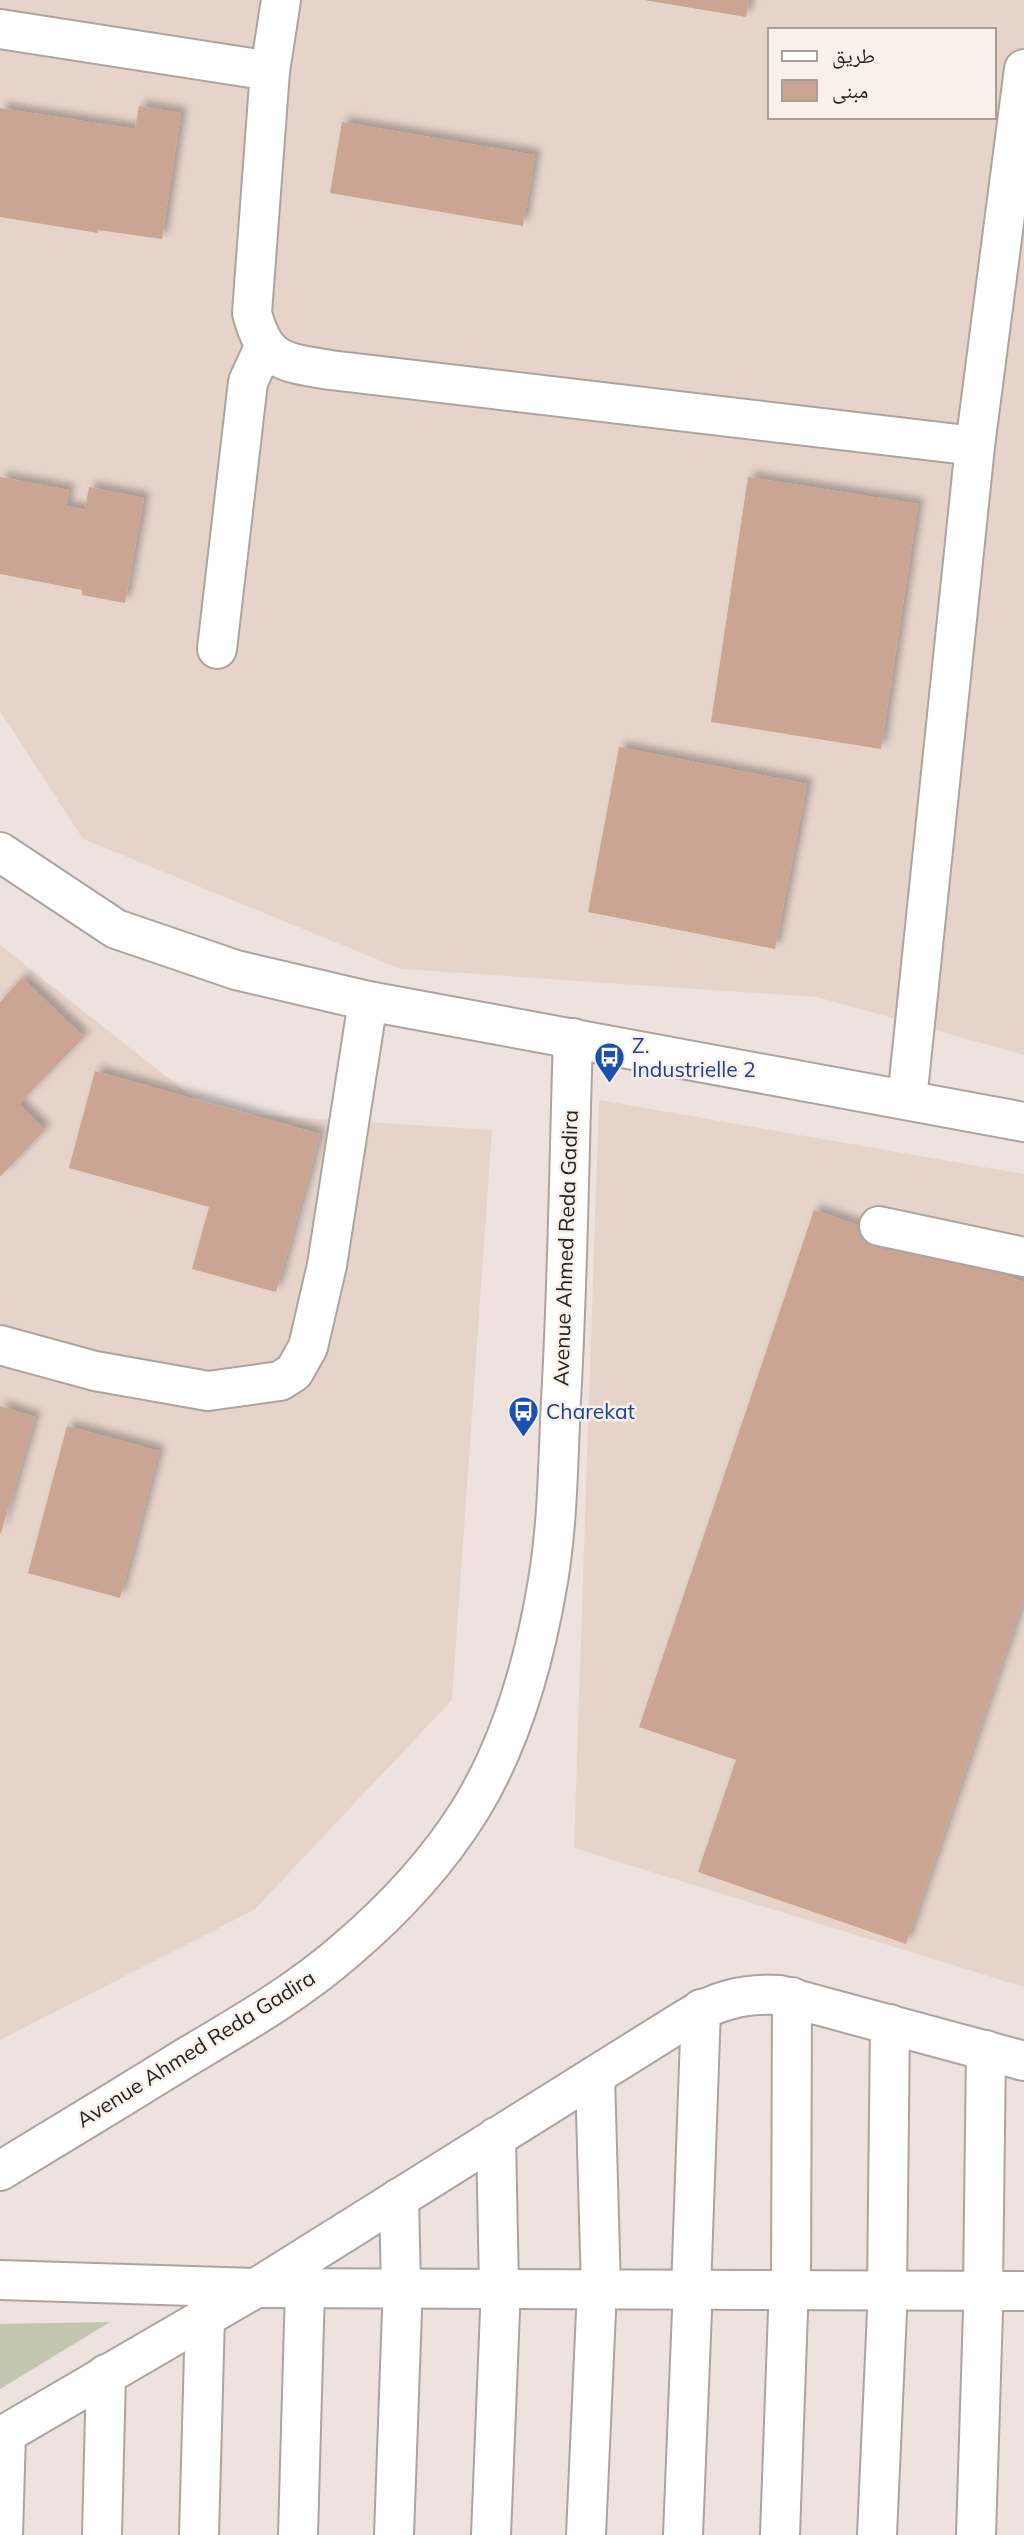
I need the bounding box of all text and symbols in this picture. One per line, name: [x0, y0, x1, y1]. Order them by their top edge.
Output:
legend: [768, 28, 996, 119]
text: طريق: [832, 42, 875, 69]
text: مبنى: [832, 77, 868, 104]
place label: Z. Industrielle 2: [632, 1032, 756, 1082]
bus stop icon: Z. Industrielle 2: [592, 1041, 626, 1085]
street label: Avenue Ahmed Reda Gadira: [547, 1109, 583, 1387]
bus stop icon: Charekat: [506, 1395, 540, 1439]
place label: Charekat: [546, 1398, 635, 1424]
street label: Avenue Ahmed Reda Gadira: [71, 1964, 320, 2132]

